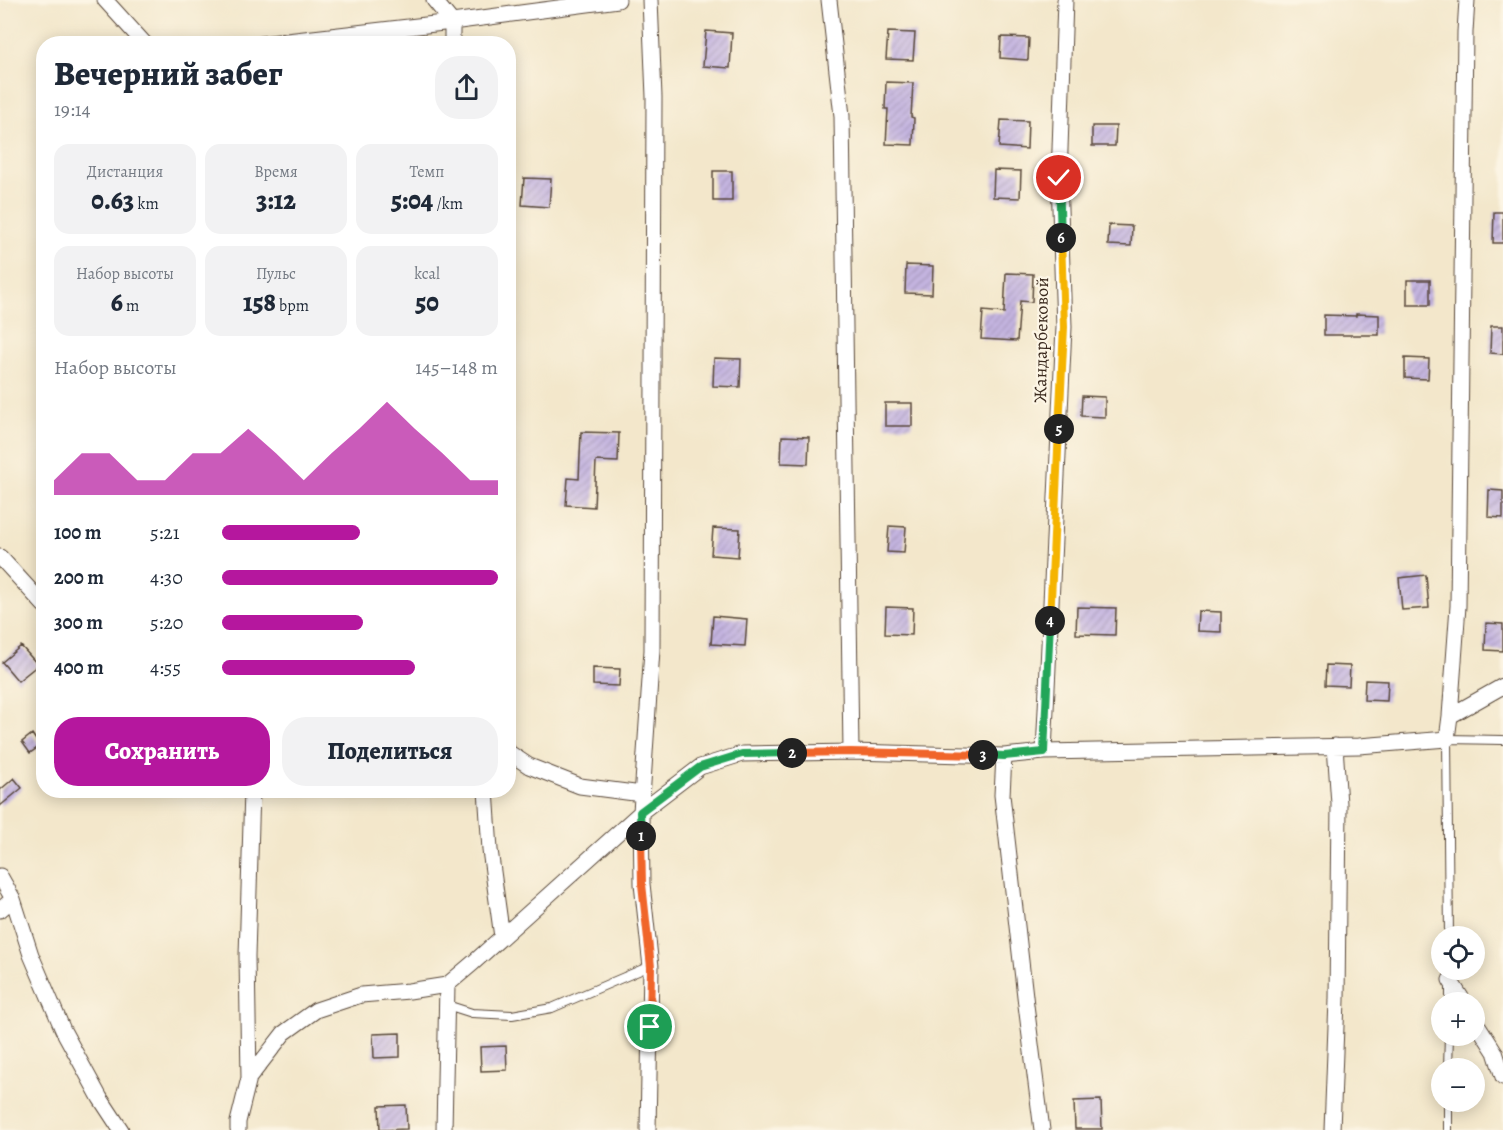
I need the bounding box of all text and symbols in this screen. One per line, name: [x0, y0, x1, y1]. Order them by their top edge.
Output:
text: Вечерний забег: [54, 51, 283, 96]
button: share: [435, 56, 498, 119]
text: 19:14: [54, 96, 91, 123]
pin: [1033, 152, 1084, 203]
text: Дистанция: [87, 161, 163, 183]
text: Время: [254, 161, 298, 183]
text: Темп: [410, 161, 444, 183]
icon: check: [1042, 161, 1075, 194]
text: 0.63: [91, 183, 134, 218]
text: 3:12: [256, 183, 296, 218]
text: 5:04: [391, 183, 433, 218]
text: km: [134, 193, 159, 215]
text: /km: [433, 193, 463, 215]
pin: 6: [1046, 223, 1076, 253]
text: 6: [1057, 227, 1065, 249]
text: Набор высоты: [76, 263, 174, 285]
text: Пульс: [256, 263, 296, 285]
text: kcal: [414, 263, 440, 285]
street label: Жандарбековой: [1028, 277, 1054, 403]
text: 6: [111, 285, 123, 320]
text: 158: [243, 285, 276, 320]
text: 50: [415, 285, 439, 320]
text: m: [123, 295, 139, 317]
text: bpm: [276, 295, 309, 317]
text: Набор высоты: [54, 354, 177, 381]
text: 145–148 m: [415, 354, 498, 381]
pin: 5: [1044, 414, 1074, 444]
text: 5: [1056, 418, 1062, 440]
text: 100 m: [54, 519, 102, 546]
text: 5:21: [150, 519, 180, 546]
text: 200 m: [54, 564, 104, 591]
text: 4:30: [150, 564, 183, 591]
pin: 4: [1035, 606, 1065, 636]
text: 300 m: [54, 609, 103, 636]
text: 5:20: [150, 609, 184, 636]
text: 4: [1046, 610, 1054, 632]
text: 400 m: [54, 654, 104, 681]
text: 4:55: [150, 654, 181, 681]
button: Сохранить: [54, 717, 270, 786]
button: Поделиться: [282, 717, 498, 786]
pin: 2: [777, 738, 807, 768]
pin: 3: [968, 740, 998, 770]
text: 2: [788, 742, 796, 764]
text: 3: [980, 744, 986, 766]
pin: 1: [626, 821, 656, 851]
text: 1: [638, 825, 644, 847]
map controls: [1431, 926, 1485, 1112]
button: locate: [1431, 926, 1485, 980]
button: +: [1431, 992, 1485, 1046]
pin: [624, 1001, 675, 1052]
icon: arrive: [633, 1010, 666, 1043]
button: −: [1431, 1058, 1485, 1112]

